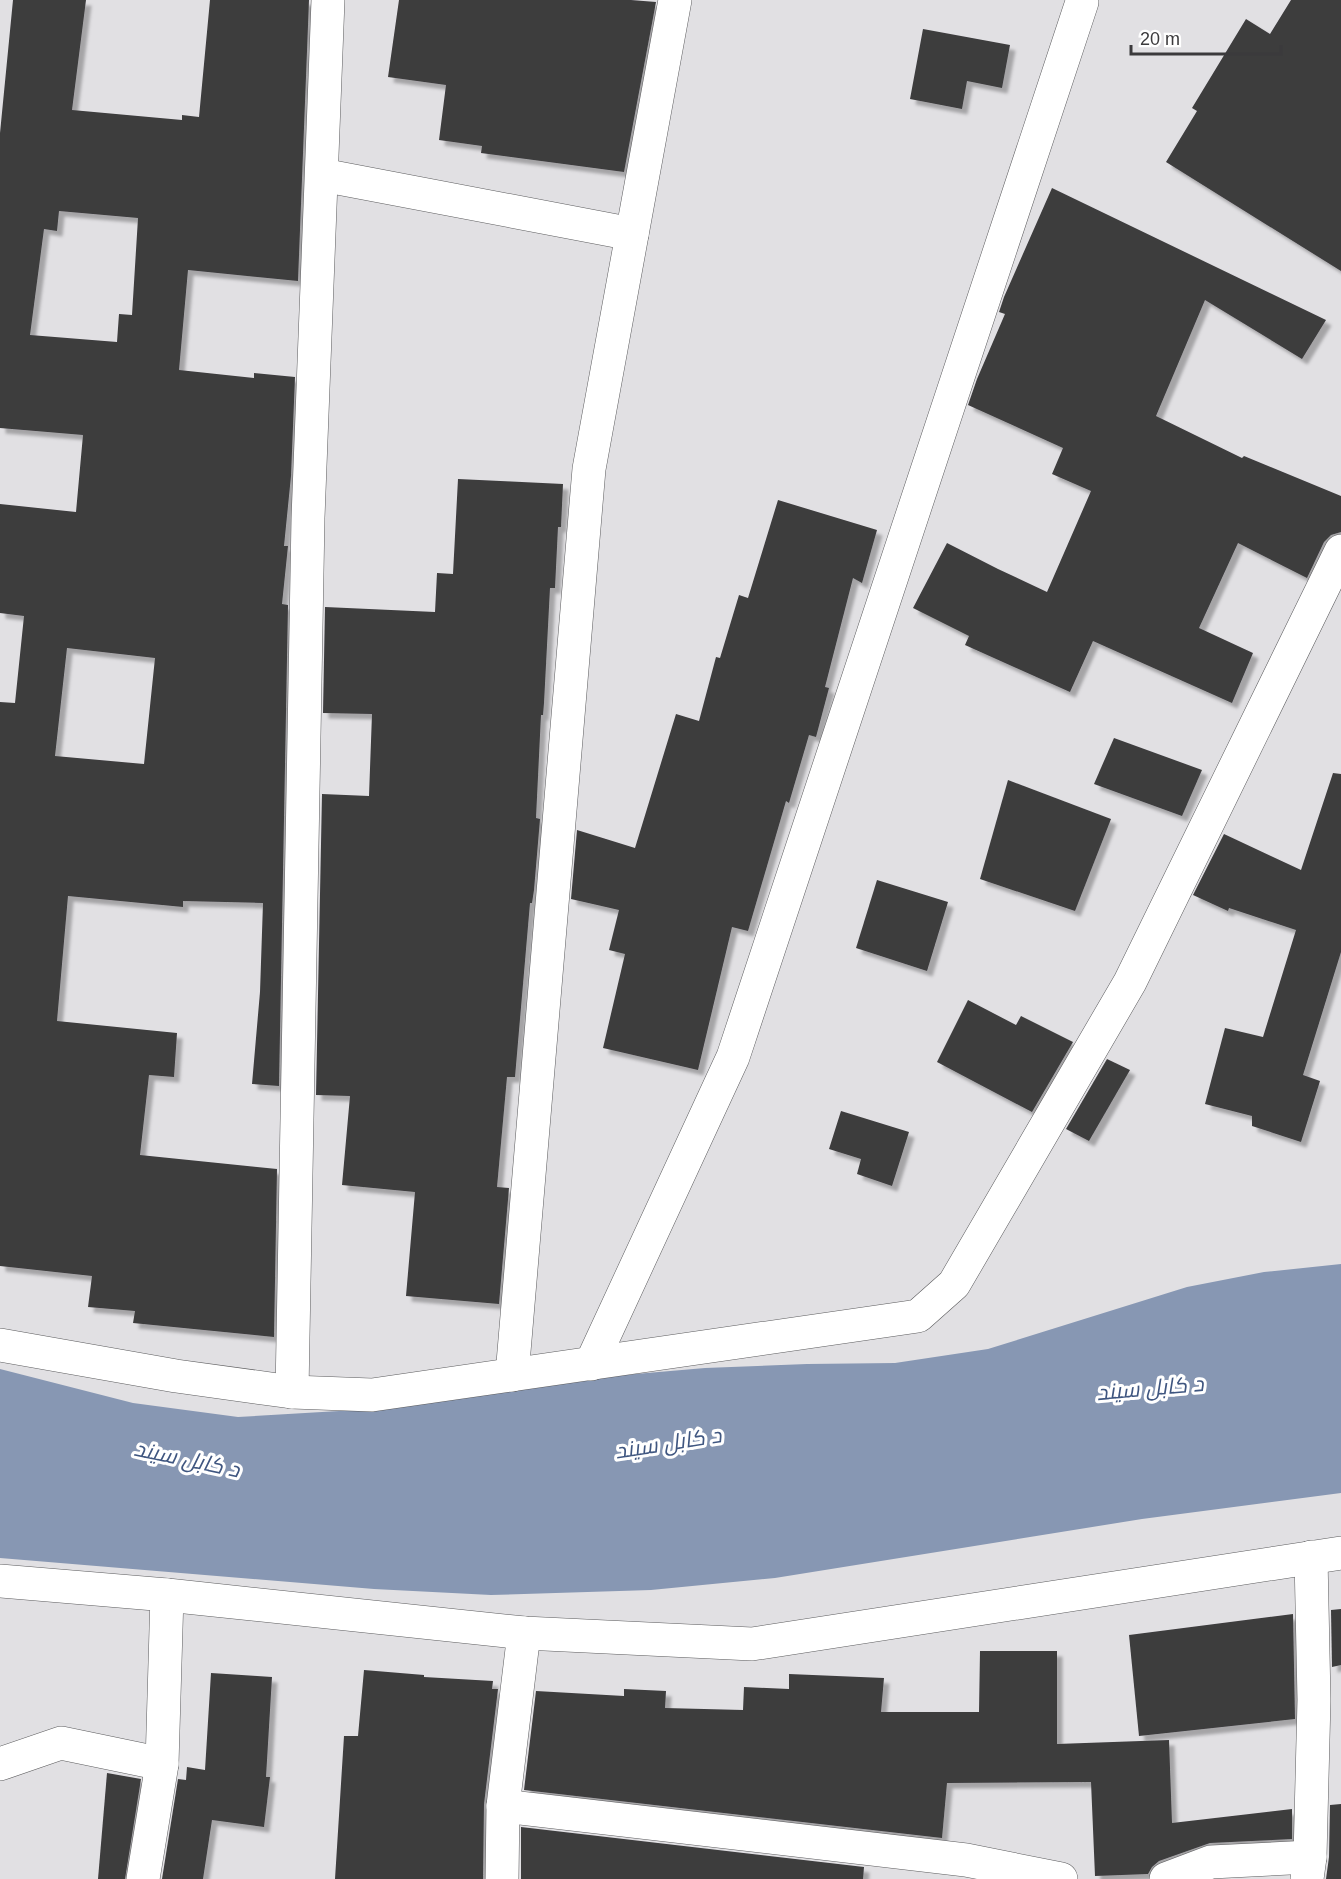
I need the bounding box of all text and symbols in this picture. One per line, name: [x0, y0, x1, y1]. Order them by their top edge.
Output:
scale bar: [1131, 18, 1281, 56]
text: 20 m: [1140, 29, 1180, 49]
water label: د کابل سيند: [1095, 1371, 1206, 1406]
water label: د کابل سيند: [613, 1422, 724, 1465]
water label: د کابل سيند: [132, 1436, 243, 1484]

